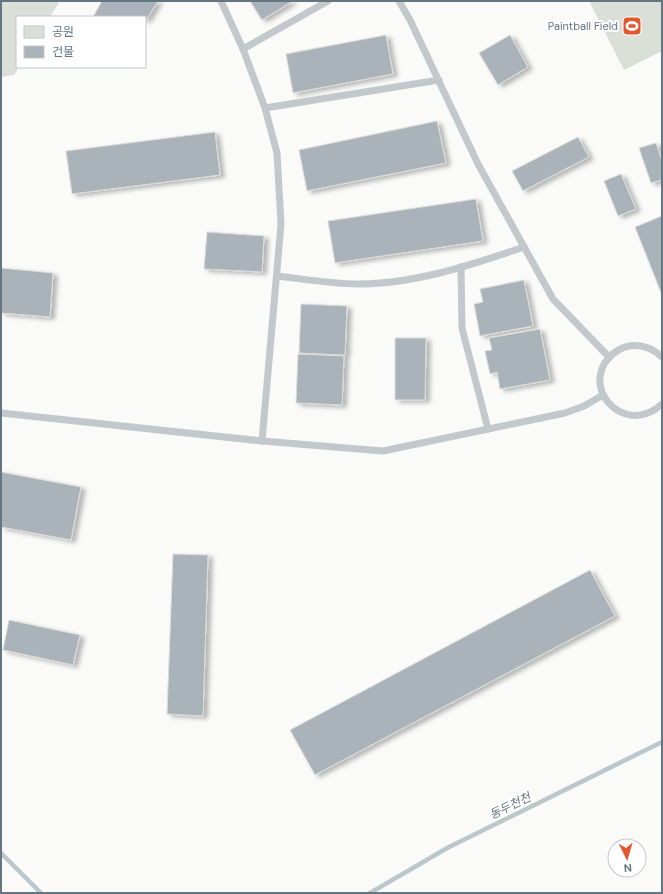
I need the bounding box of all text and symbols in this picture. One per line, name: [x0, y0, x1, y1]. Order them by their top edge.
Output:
sports icon: Paintball Field: [621, 15, 643, 37]
legend: [16, 16, 146, 68]
place label: Paintball Field: [548, 19, 618, 33]
text: 공원: [52, 24, 74, 40]
text: 건물: [52, 44, 74, 60]
water label: 동두천천: [487, 788, 535, 823]
north arrow: [607, 838, 647, 878]
text: N: [623, 861, 632, 875]

